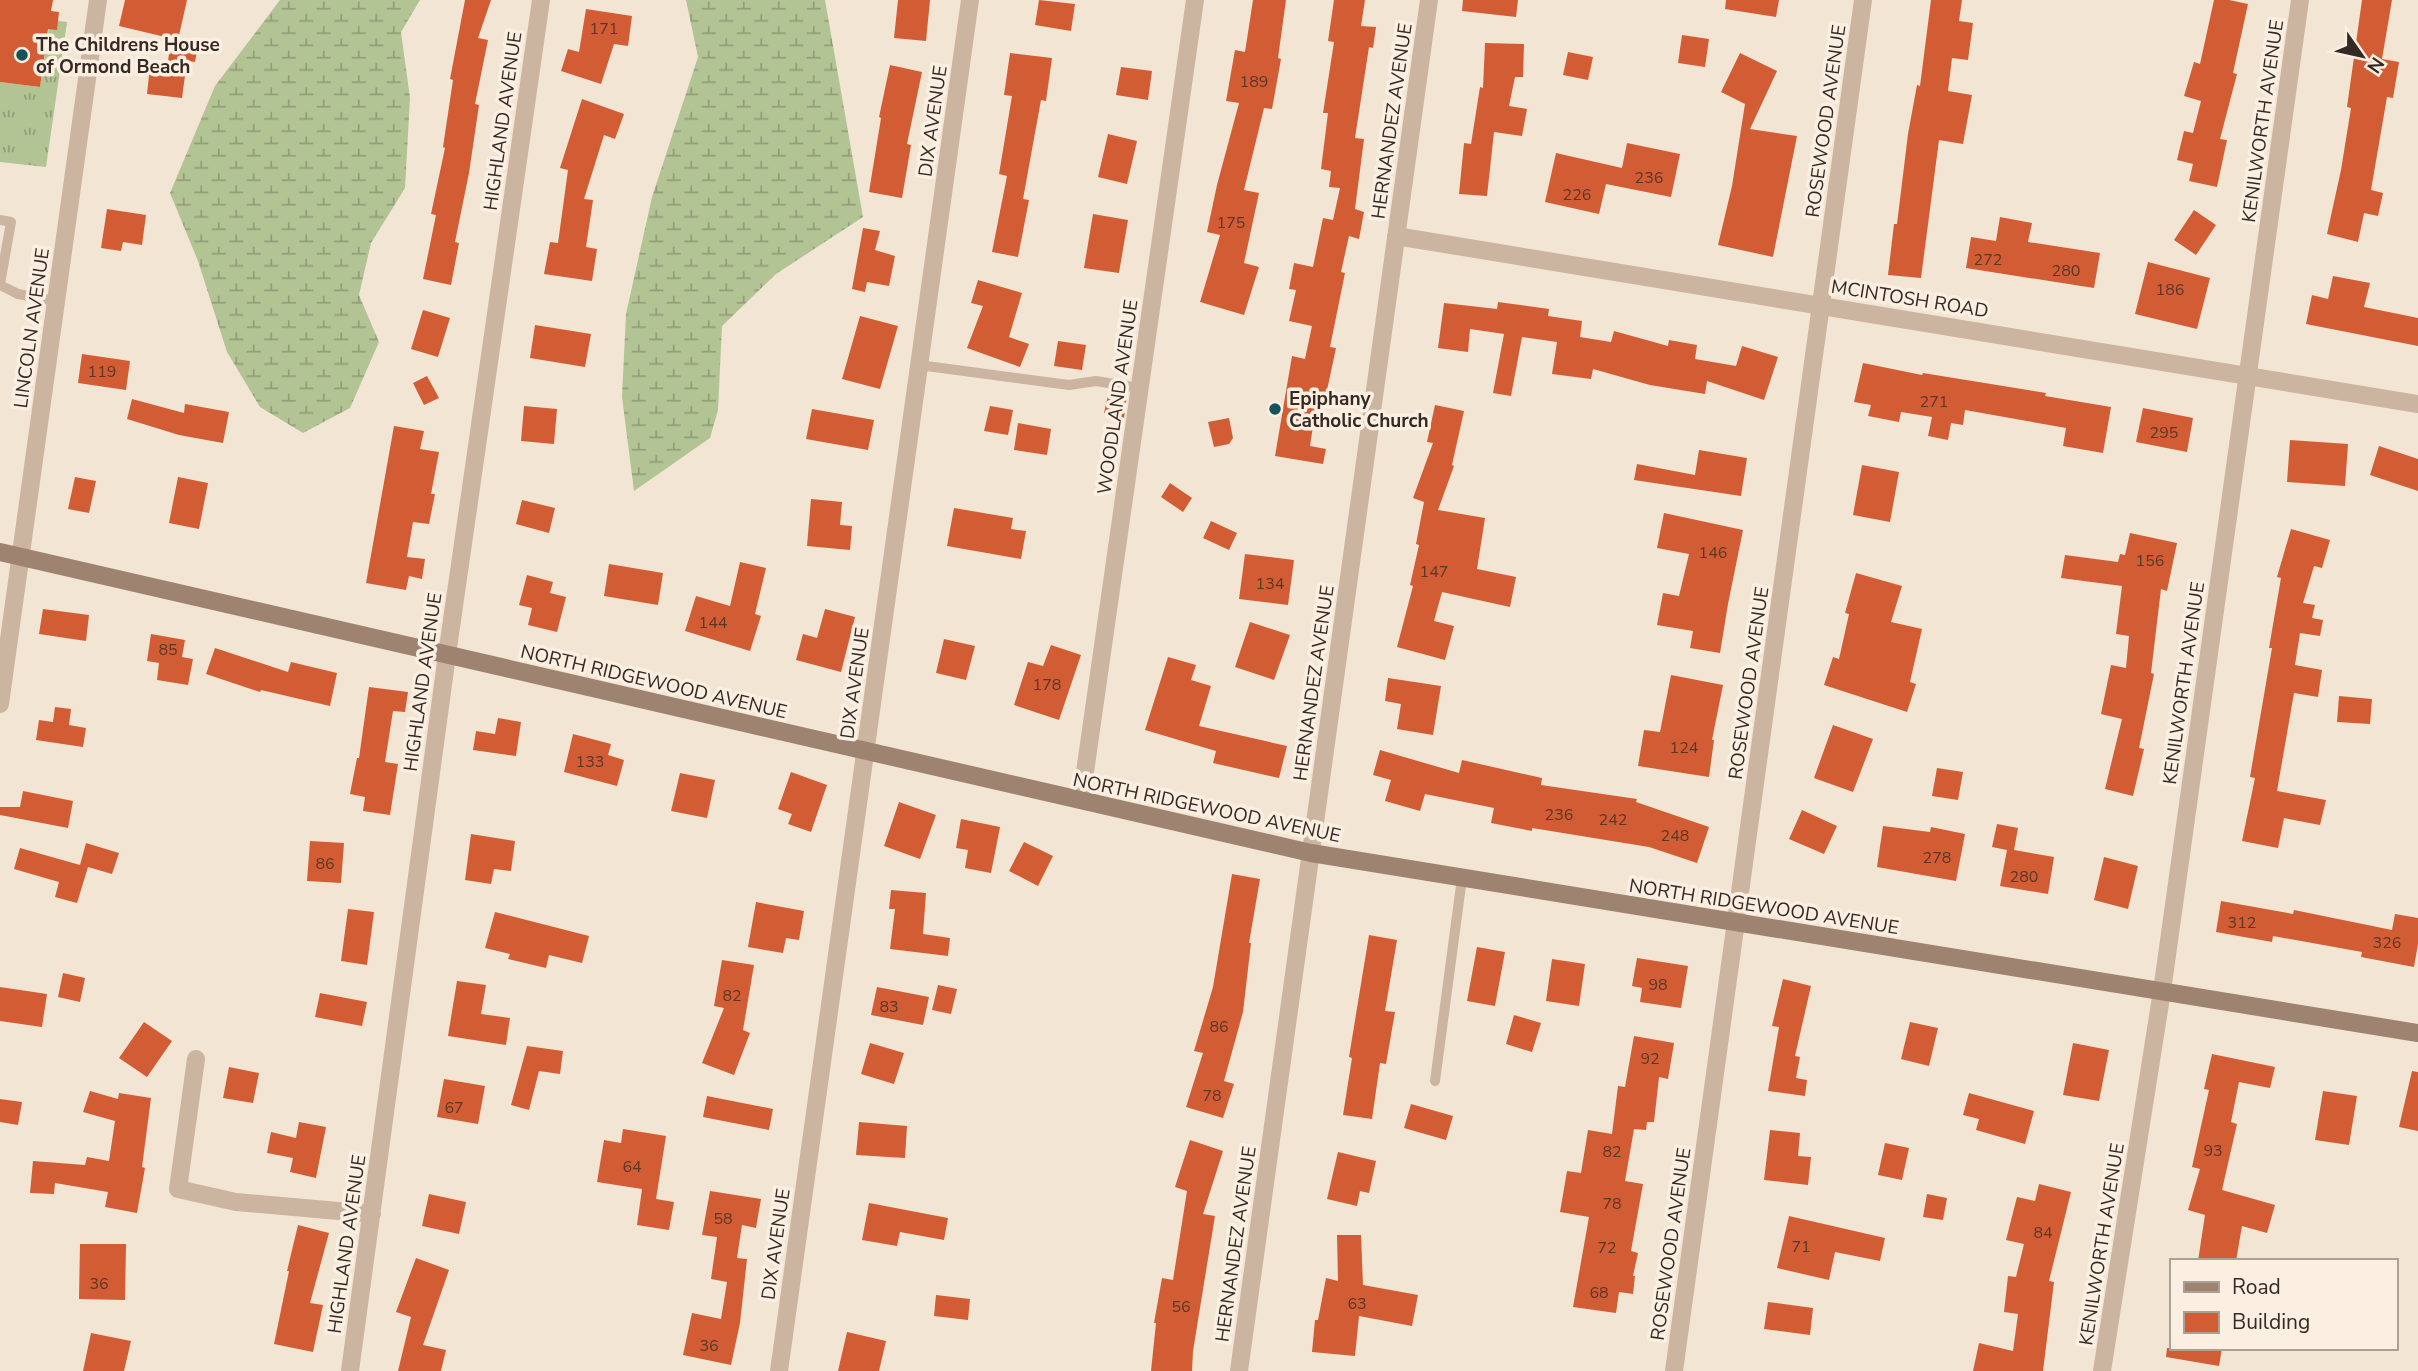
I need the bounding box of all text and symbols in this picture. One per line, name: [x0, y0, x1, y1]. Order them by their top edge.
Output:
house number: 171: [590, 18, 618, 40]
street label: KENILWORTH AVENUE: [2236, 18, 2290, 224]
north arrow: [2327, 21, 2397, 91]
street label: HERNANDEZ AVENUE: [1365, 22, 1419, 221]
street label: ROSEWOOD AVENUE: [1800, 23, 1852, 219]
street label: HIGHLAND AVENUE: [478, 30, 528, 212]
place label: The Childrens House of Ormond Beach: [36, 32, 220, 80]
marker: The Childrens House of Ormond Beach: [14, 47, 30, 63]
text: N: [2361, 52, 2390, 78]
street label: DIX AVENUE: [912, 64, 954, 178]
house number: 189: [1240, 71, 1268, 93]
house number: 236: [1635, 167, 1663, 189]
house number: 226: [1563, 184, 1591, 206]
house number: 175: [1217, 212, 1245, 234]
street label: LINCOLN AVENUE: [8, 246, 56, 410]
house number: 272: [1974, 249, 2002, 271]
house number: 280: [2052, 260, 2080, 282]
street label: MCINTOSH ROAD: [1829, 274, 1990, 324]
house number: 186: [2156, 279, 2184, 301]
street label: WOODLAND AVENUE: [1091, 298, 1145, 496]
house number: 119: [88, 361, 116, 383]
place label: Epiphany Catholic Church: [1289, 386, 1429, 434]
house number: 271: [1920, 391, 1948, 413]
marker: Epiphany Catholic Church: [1267, 401, 1283, 417]
house number: 295: [2150, 422, 2178, 444]
house number: 146: [1699, 542, 1727, 564]
house number: 156: [2136, 550, 2164, 572]
house number: 147: [1420, 561, 1448, 583]
house number: 134: [1256, 573, 1285, 595]
street label: KENILWORTH AVENUE: [2157, 580, 2211, 786]
street label: HERNANDEZ AVENUE: [1287, 584, 1341, 783]
street label: ROSEWOOD AVENUE: [1723, 585, 1775, 781]
street label: HIGHLAND AVENUE: [398, 591, 448, 773]
house number: 144: [699, 612, 728, 634]
street label: DIX AVENUE: [834, 626, 876, 740]
house number: 85: [158, 639, 178, 661]
street label: NORTH RIDGEWOOD AVENUE: [518, 639, 790, 725]
house number: 178: [1033, 674, 1061, 696]
house number: 124: [1670, 737, 1699, 759]
house number: 133: [576, 751, 604, 773]
street label: NORTH RIDGEWOOD AVENUE: [1071, 767, 1343, 849]
house number: 236: [1545, 804, 1573, 826]
house number: 242: [1599, 809, 1627, 831]
house number: 248: [1661, 825, 1689, 847]
house number: 278: [1923, 847, 1951, 869]
house number: 86: [315, 853, 335, 875]
house number: 280: [2010, 866, 2038, 888]
street label: NORTH RIDGEWOOD AVENUE: [1627, 873, 1901, 941]
house number: 312: [2228, 912, 2256, 934]
house number: 326: [2373, 932, 2401, 954]
house number: 98: [1648, 974, 1668, 996]
house number: 82: [722, 985, 742, 1007]
house number: 83: [879, 996, 899, 1018]
house number: 86: [1209, 1016, 1229, 1038]
house number: 92: [1640, 1048, 1660, 1070]
house number: 78: [1202, 1085, 1222, 1107]
house number: 67: [444, 1097, 464, 1119]
house number: 93: [2203, 1140, 2223, 1162]
house number: 82: [1602, 1141, 1622, 1163]
street label: KENILWORTH AVENUE: [2073, 1141, 2131, 1347]
street label: HERNANDEZ AVENUE: [1209, 1145, 1263, 1344]
street label: ROSEWOOD AVENUE: [1645, 1146, 1697, 1342]
street label: HIGHLAND AVENUE: [322, 1153, 372, 1335]
house number: 64: [622, 1156, 642, 1178]
street label: DIX AVENUE: [755, 1187, 797, 1301]
house number: 78: [1602, 1193, 1622, 1215]
house number: 58: [713, 1208, 733, 1230]
house number: 84: [2033, 1222, 2053, 1244]
house number: 71: [1791, 1236, 1811, 1258]
house number: 72: [1597, 1237, 1617, 1259]
legend: [2170, 1259, 2397, 1350]
house number: 36: [89, 1273, 109, 1295]
text: Road: [2232, 1273, 2281, 1301]
house number: 68: [1589, 1282, 1609, 1304]
house number: 63: [1347, 1293, 1367, 1315]
house number: 56: [1171, 1296, 1191, 1318]
text: Building: [2232, 1308, 2310, 1336]
house number: 36: [699, 1335, 719, 1357]

